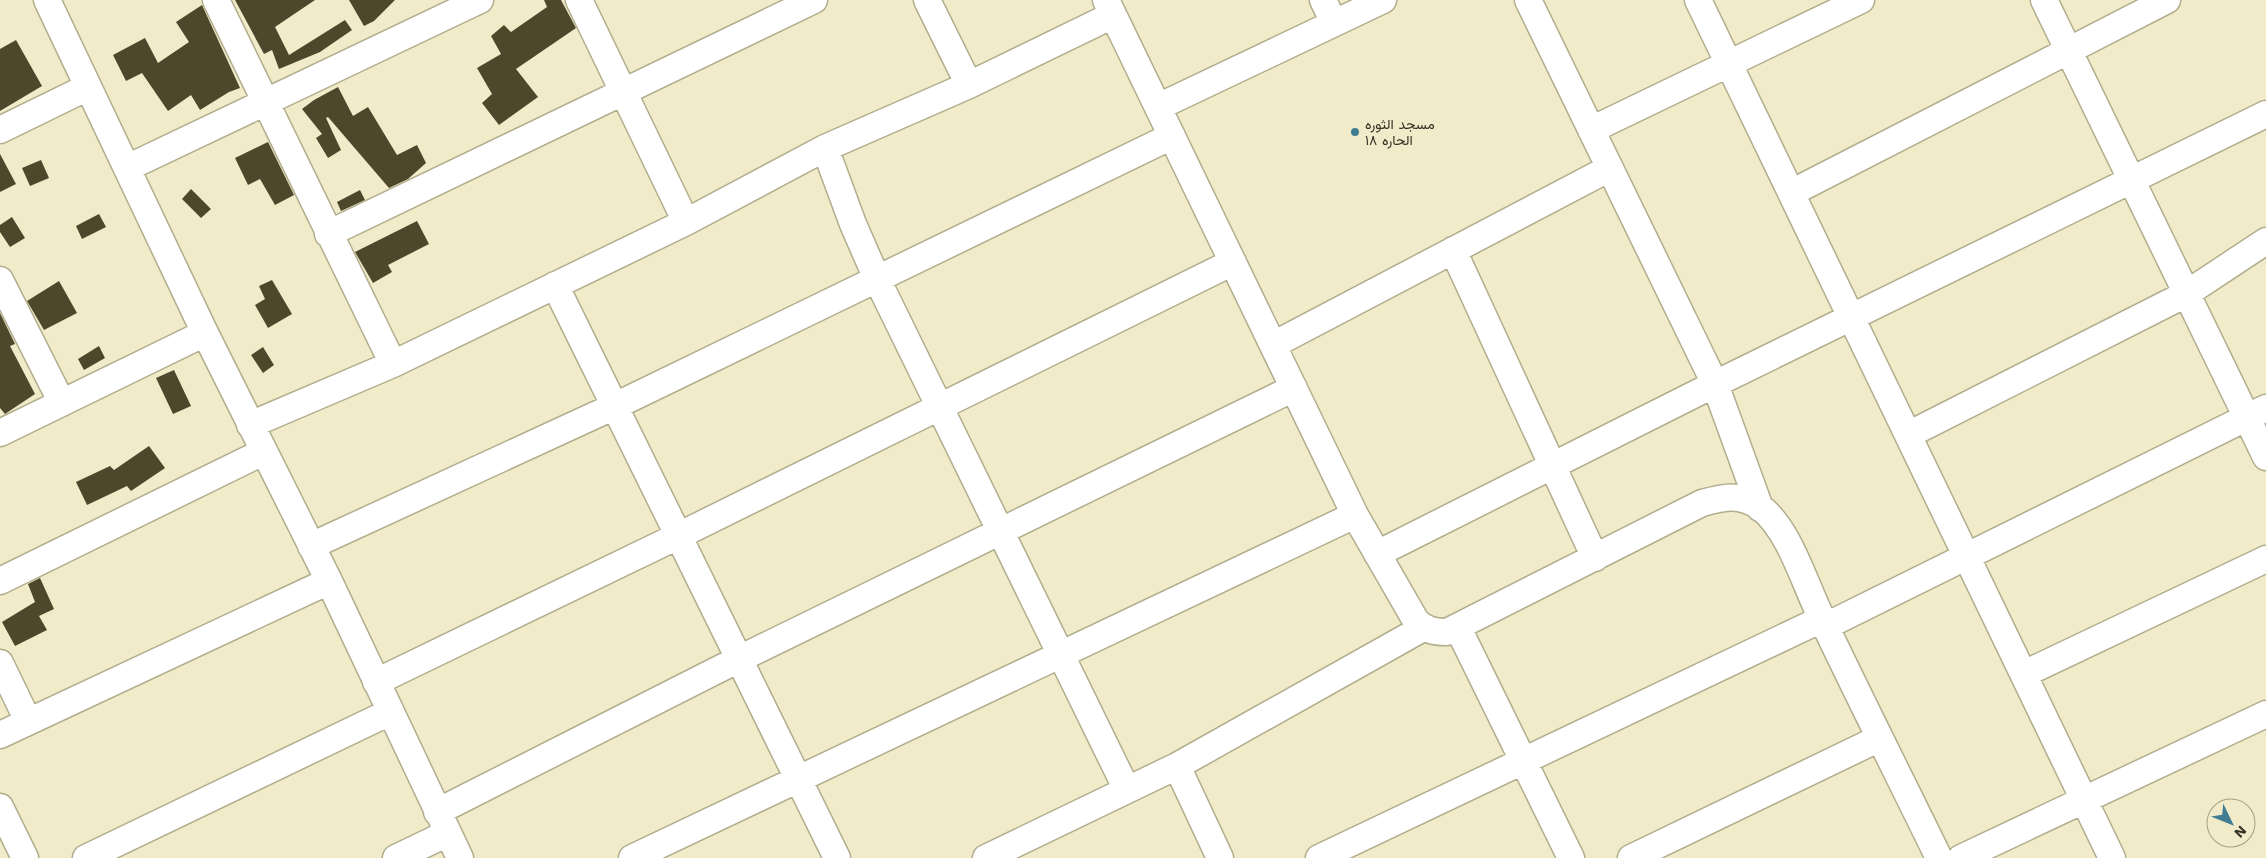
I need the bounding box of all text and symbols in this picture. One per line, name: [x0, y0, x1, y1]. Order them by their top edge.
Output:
place label: مسجد الثوره الحاره ١٨: [1365, 116, 1435, 149]
marker: مسجد الثوره الحاره ١٨: [1349, 126, 1361, 138]
north arrow: [2206, 798, 2256, 848]
text: N: [2231, 823, 2250, 841]

